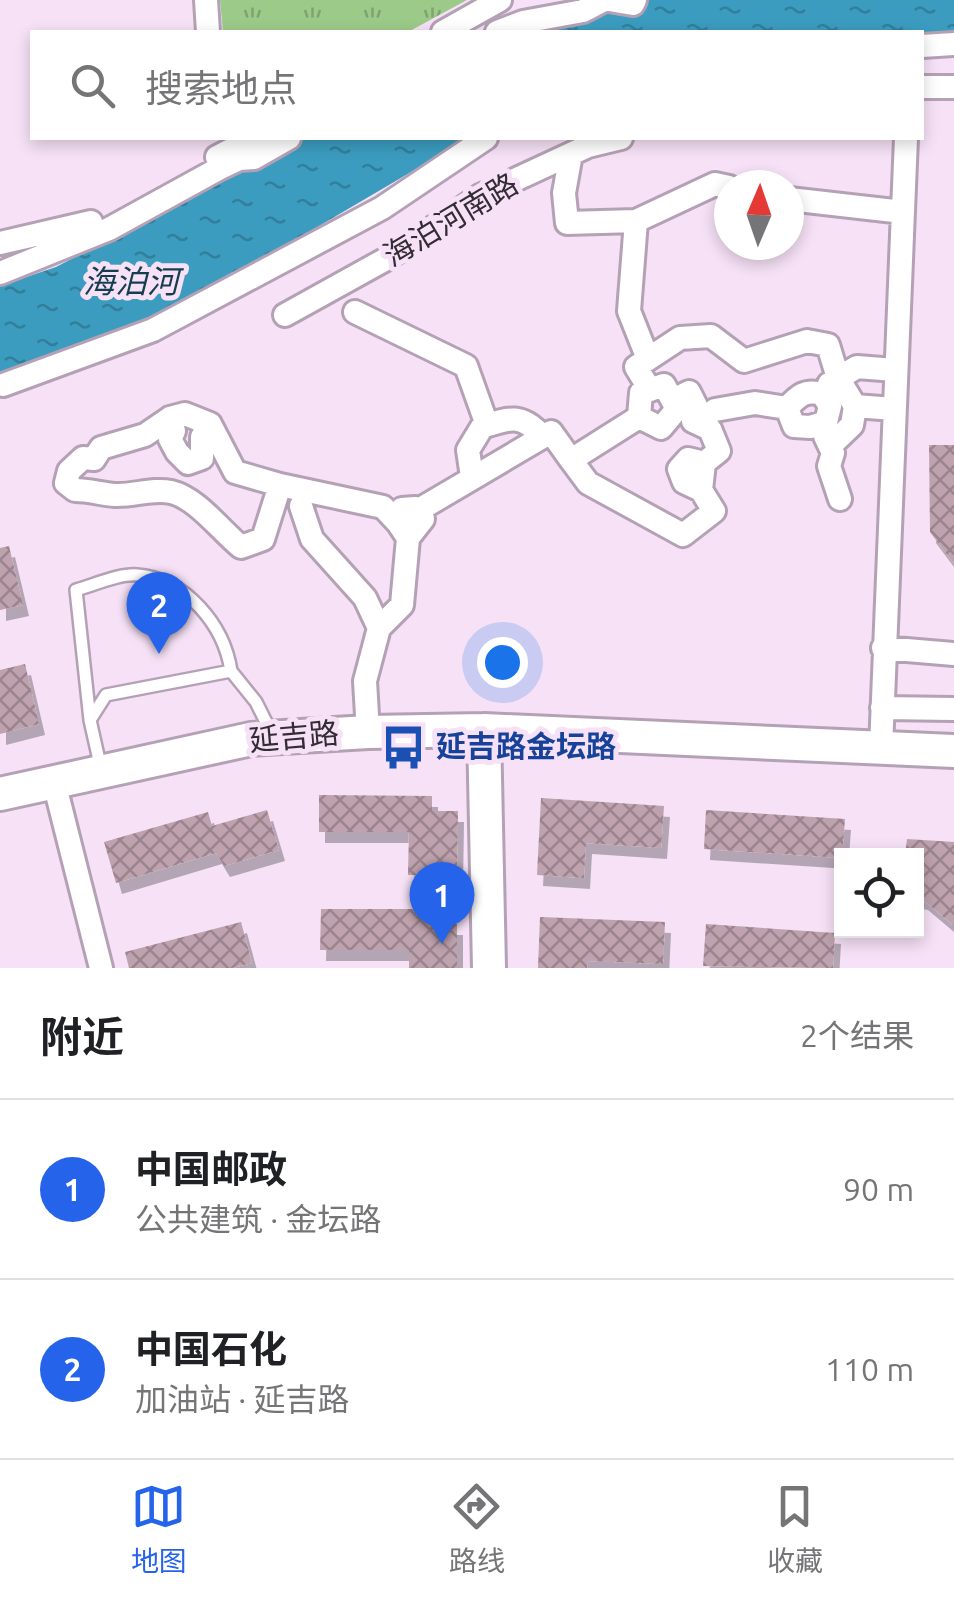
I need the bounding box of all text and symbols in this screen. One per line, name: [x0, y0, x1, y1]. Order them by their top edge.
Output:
search box: [30, 30, 924, 140]
icon: search: [65, 58, 120, 113]
text: 搜索地点: [145, 67, 297, 109]
street label: 海泊河南路: [377, 166, 524, 272]
north arrow: [714, 170, 804, 260]
water label: 海泊河: [83, 263, 185, 299]
pin: 2: [126, 572, 192, 654]
your location: [477, 637, 528, 688]
street label: 延吉路: [248, 715, 340, 757]
bus stop icon: 延吉路金坛路: [379, 723, 427, 771]
place label: 延吉路金坛路: [436, 729, 616, 763]
map controls: [834, 848, 924, 938]
button: locate: [834, 848, 924, 938]
pin: 1: [410, 862, 474, 944]
text: 附近: [40, 1013, 124, 1060]
text: 2个结果: [800, 1017, 914, 1053]
text: 中国邮政: [135, 1148, 287, 1190]
text: 1: [63, 1171, 82, 1207]
text: 90 m: [843, 1171, 914, 1207]
text: 公共建筑 · 金坛路: [135, 1201, 382, 1237]
text: 中国石化: [135, 1328, 287, 1370]
text: 2: [63, 1351, 82, 1387]
text: 110 m: [825, 1351, 914, 1387]
text: 加油站 · 延吉路: [135, 1381, 350, 1417]
tab: 地图: [131, 1479, 187, 1579]
tab: 路线: [449, 1479, 505, 1579]
tab: 收藏: [767, 1479, 823, 1579]

